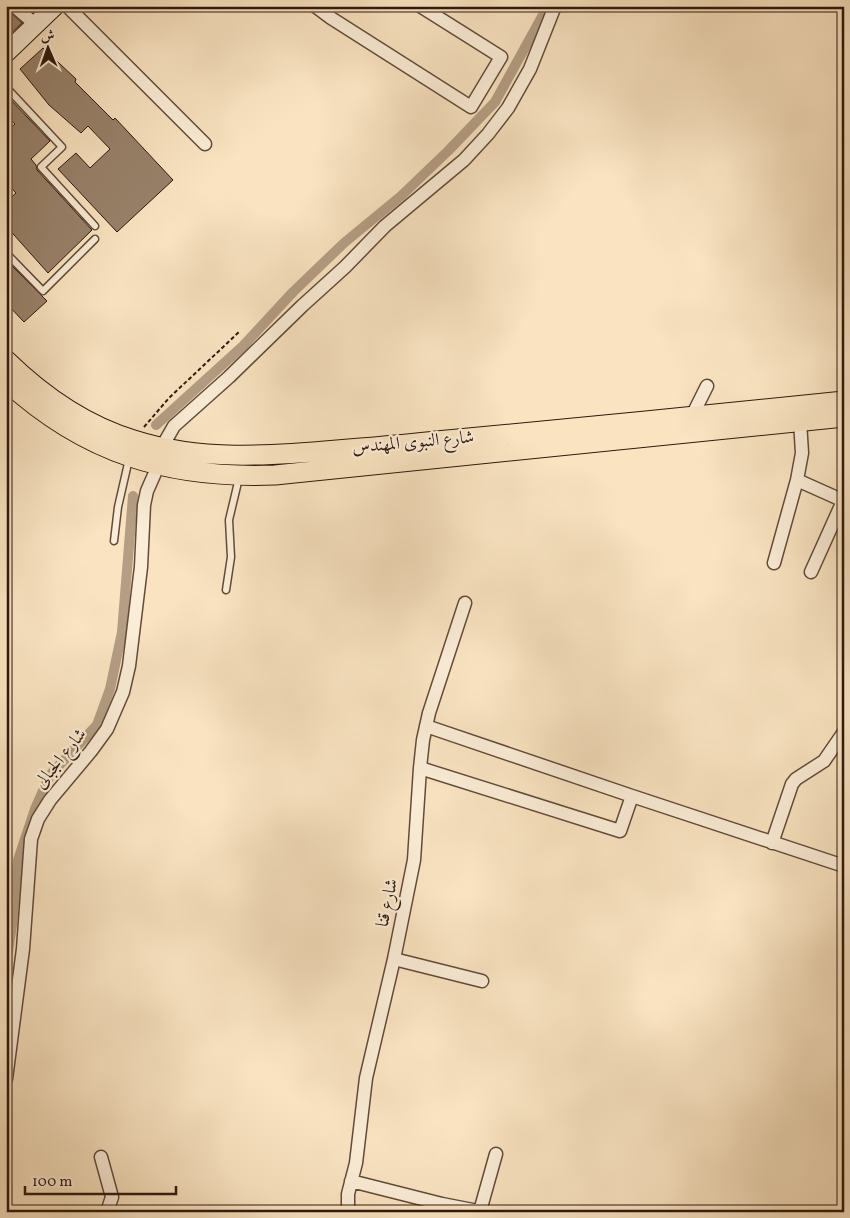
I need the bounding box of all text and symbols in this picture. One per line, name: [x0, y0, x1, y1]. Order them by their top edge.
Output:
north arrow: [22, 22, 72, 72]
text: ش: [40, 27, 55, 46]
street label: شارع النبوى المهندس: [351, 425, 475, 462]
street label: شارع الجبالى: [29, 723, 94, 795]
street label: شارع قنا: [371, 877, 406, 930]
scale bar: [25, 1163, 176, 1195]
text: 100 m: [32, 1172, 72, 1193]

